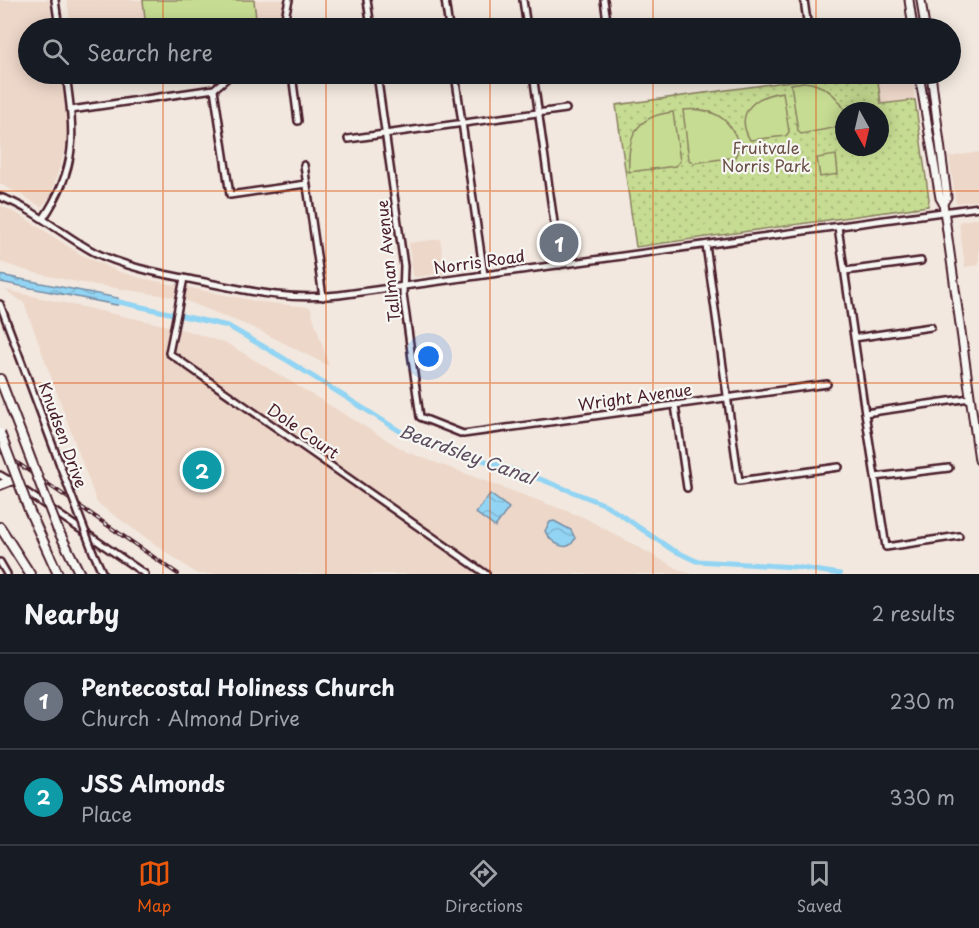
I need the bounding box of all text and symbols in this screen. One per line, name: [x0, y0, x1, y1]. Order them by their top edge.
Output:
search box: [18, 18, 961, 84]
icon: search: [39, 35, 72, 68]
text: Search here: [87, 35, 213, 68]
north arrow: [835, 102, 889, 156]
park label: Fruitvale Norris Park: [721, 135, 811, 177]
street label: Tallman Avenue: [369, 199, 405, 323]
pin: 1: [540, 220, 578, 266]
street label: Norris Road: [432, 243, 526, 279]
your location: [414, 342, 443, 371]
street label: Wright Avenue: [576, 376, 694, 416]
street label: Knudsen Drive: [34, 378, 94, 491]
street label: Dole Court: [263, 396, 345, 464]
water label: Beardsley Canal: [396, 416, 542, 492]
pin: 2: [182, 448, 222, 492]
text: Nearby: [24, 594, 119, 633]
text: 2 results: [872, 598, 955, 628]
text: Pentecostal Holiness Church: [81, 670, 395, 703]
text: 1: [39, 686, 48, 716]
text: 230 m: [890, 686, 955, 716]
text: Church · Almond Drive: [81, 703, 300, 733]
text: JSS Almonds: [81, 766, 225, 799]
text: 2: [36, 782, 51, 812]
text: 330 m: [889, 782, 955, 812]
text: Place: [81, 799, 132, 829]
tab: Map: [137, 857, 171, 917]
tab: Directions: [445, 857, 523, 917]
tab: Saved: [797, 857, 842, 917]

